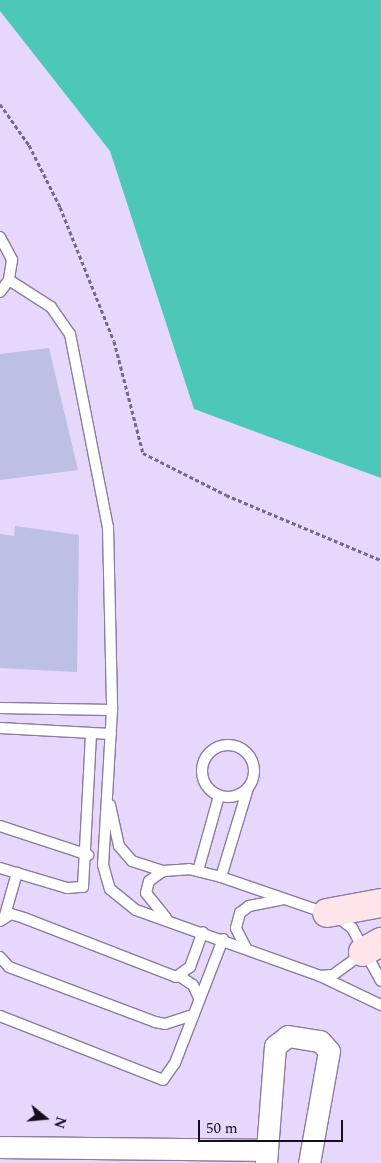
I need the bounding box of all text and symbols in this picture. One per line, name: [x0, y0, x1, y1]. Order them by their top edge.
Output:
north arrow: [20, 1093, 70, 1143]
scale bar: [201, 1110, 346, 1142]
text: N: [48, 1114, 72, 1131]
text: 50 m: [206, 1117, 238, 1140]

